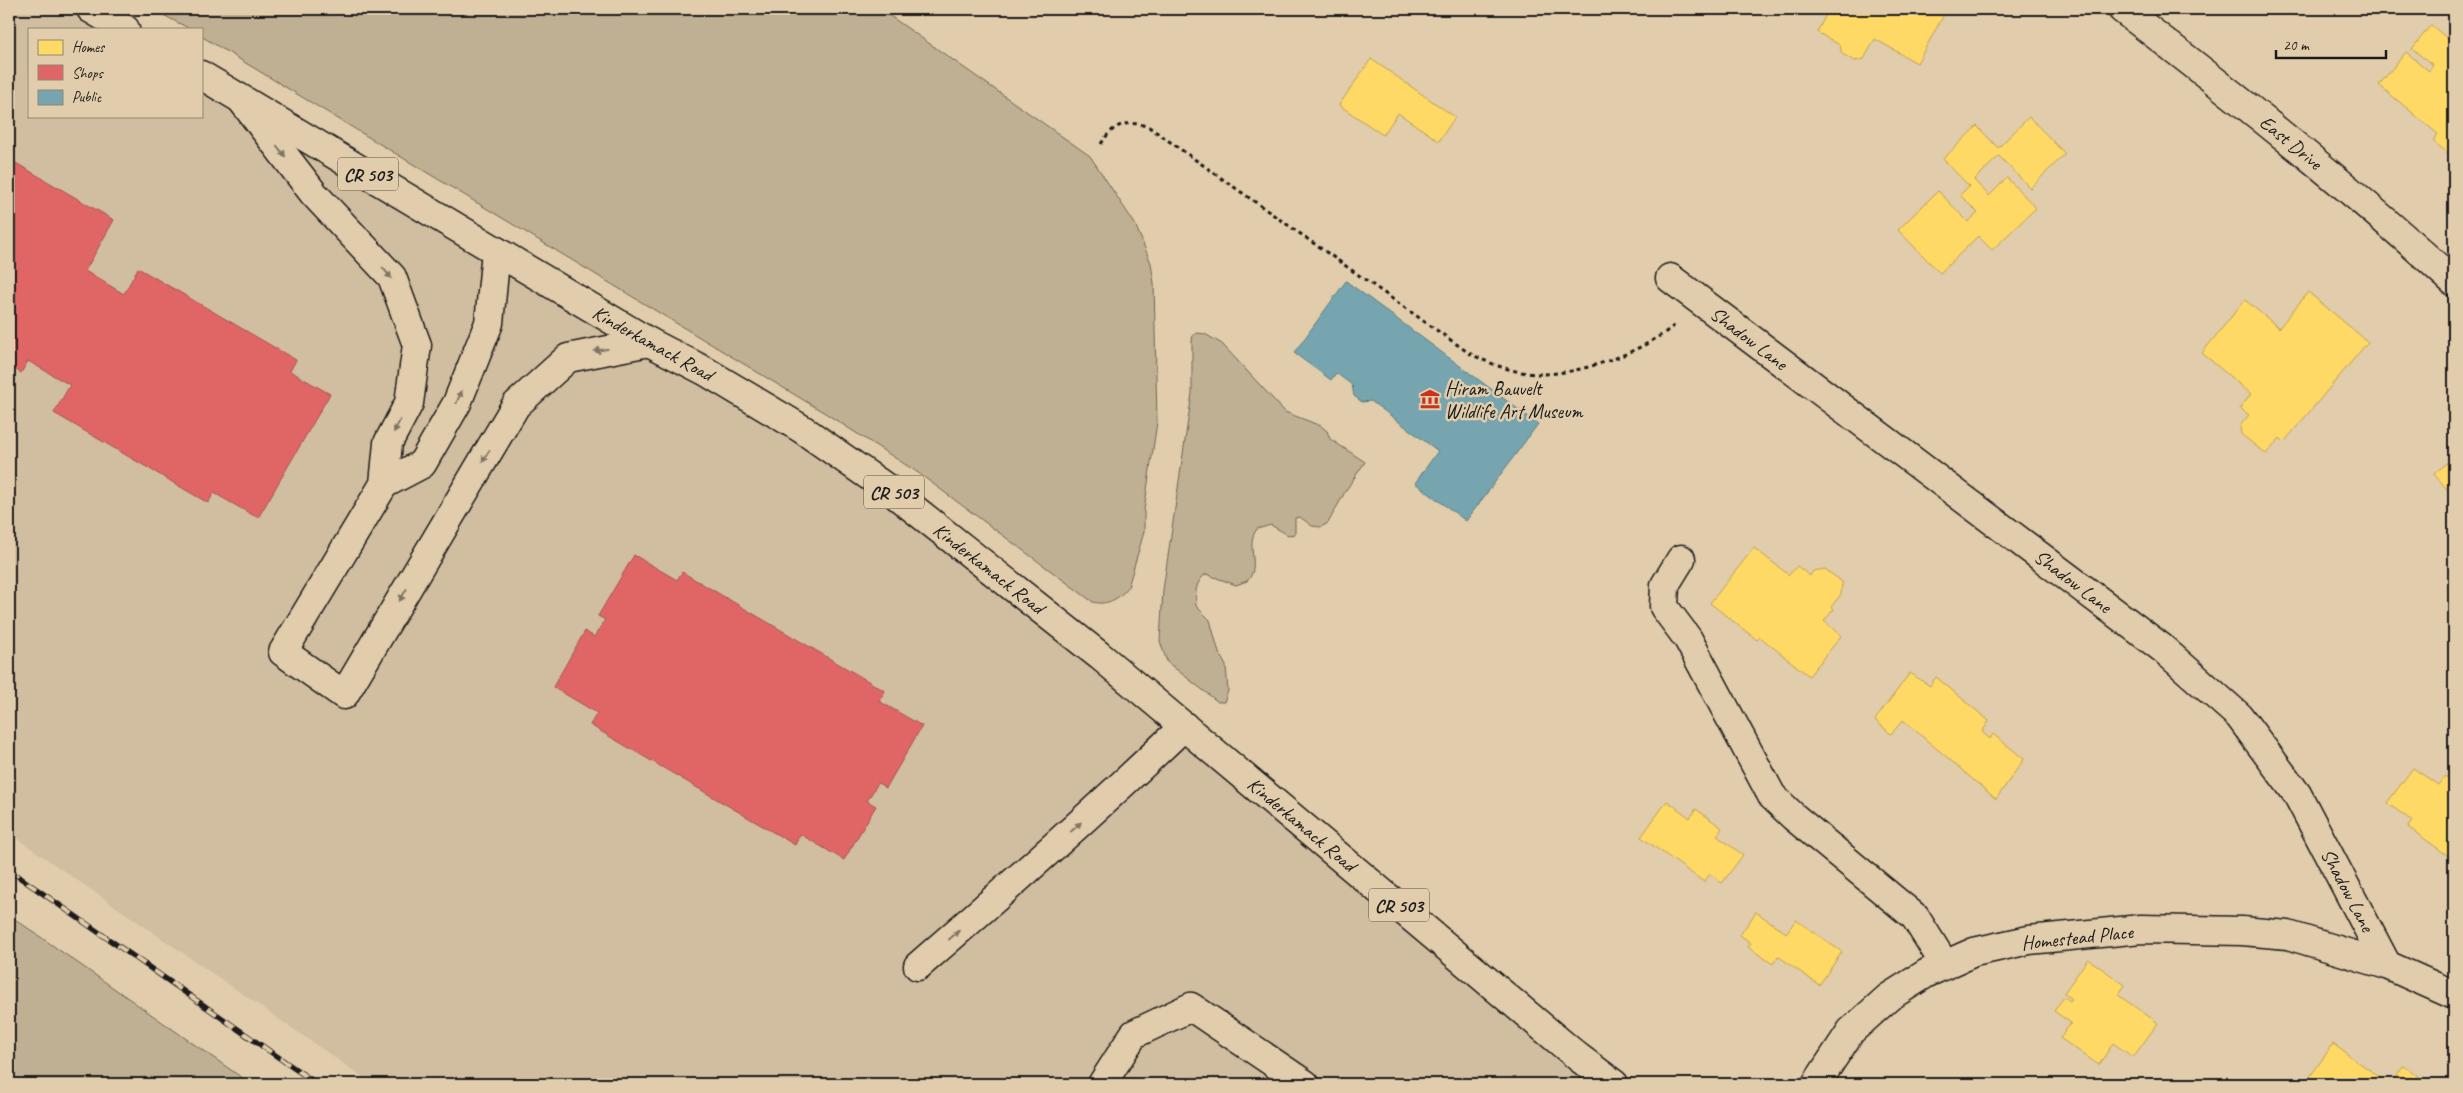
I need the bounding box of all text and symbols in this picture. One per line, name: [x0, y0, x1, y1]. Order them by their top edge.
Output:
legend: [28, 28, 202, 118]
scale bar: [2276, 28, 2386, 60]
text: 20 m: [2283, 36, 2310, 55]
text: Homes: [72, 38, 106, 57]
text: Shops: [72, 64, 105, 83]
text: Public: [72, 88, 102, 107]
street label: East Drive: [2254, 110, 2328, 176]
one-way arrow: [275, 144, 286, 157]
road number: CR 503: [338, 157, 398, 190]
one-way arrow: [382, 266, 393, 279]
street label: Kinderkamack Road: [588, 300, 720, 388]
street label: Shadow Lane: [1705, 301, 1794, 377]
one-way arrow: [592, 347, 608, 355]
place label: Hiram Bauvelt Wildlife Art Museum: [1445, 376, 1584, 424]
museum icon: Hiram Bauvelt Wildlife Art Museum: [1419, 388, 1441, 410]
one-way arrow: [455, 390, 463, 404]
one-way arrow: [393, 418, 401, 433]
one-way arrow: [481, 449, 490, 462]
road number: CR 503: [864, 476, 924, 508]
street label: Kinderkamack Road: [928, 517, 1052, 621]
street label: Shadow Lane: [2029, 544, 2118, 620]
one-way arrow: [398, 589, 407, 602]
street label: Kinderkamack Road: [1242, 772, 1364, 879]
one-way arrow: [1070, 821, 1082, 833]
street label: Shadow Lane: [2315, 844, 2381, 937]
road number: CR 503: [1369, 888, 1429, 922]
street label: Homestead Place: [2020, 919, 2136, 956]
one-way arrow: [948, 929, 961, 940]

